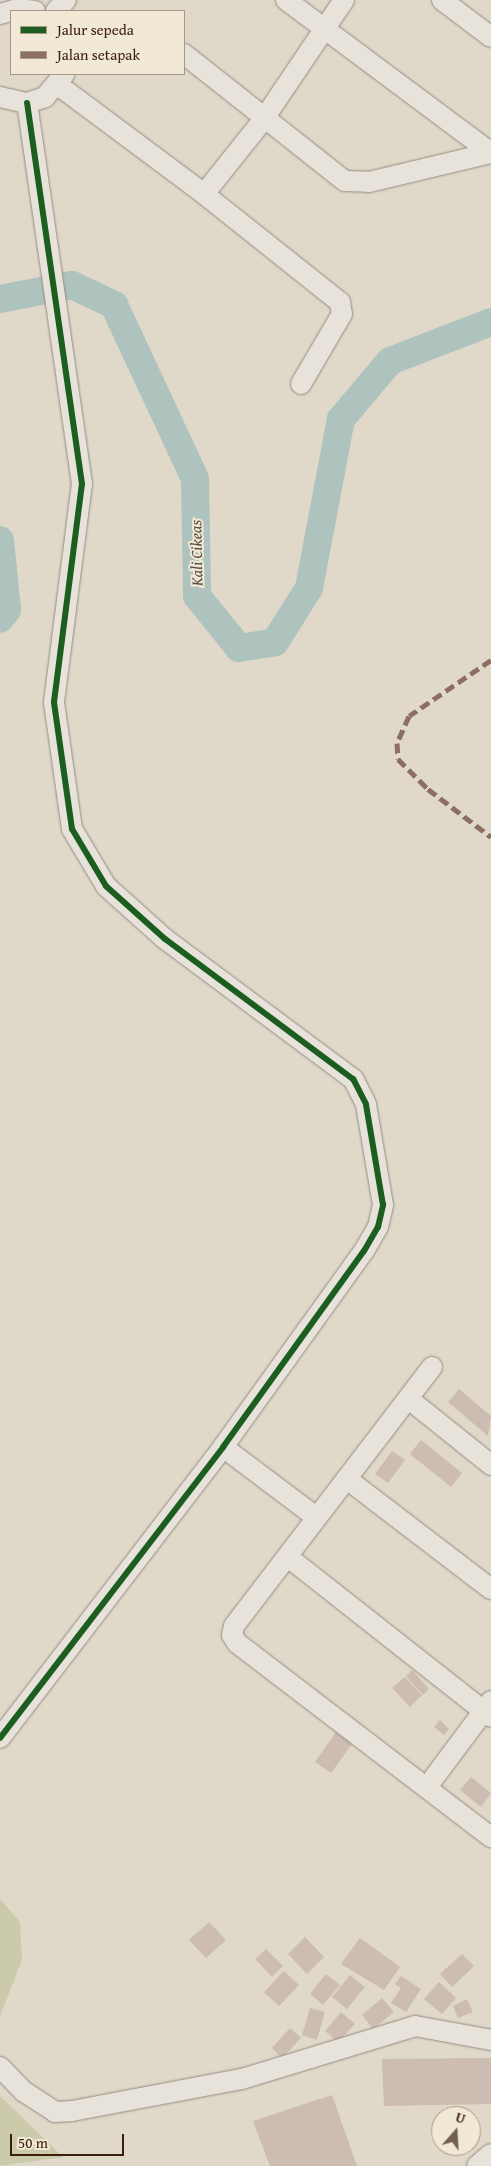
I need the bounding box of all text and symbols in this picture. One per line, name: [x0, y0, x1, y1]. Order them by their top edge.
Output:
legend: [10, 10, 185, 75]
text: Jalur sepeda: [57, 19, 134, 40]
text: Jalan setapak: [57, 44, 140, 65]
water label: Kali Cikeas: [186, 520, 206, 586]
north arrow: [431, 2106, 481, 2156]
text: U: [453, 2107, 468, 2129]
scale bar: [12, 2124, 126, 2156]
text: 50 m: [18, 2132, 48, 2153]

